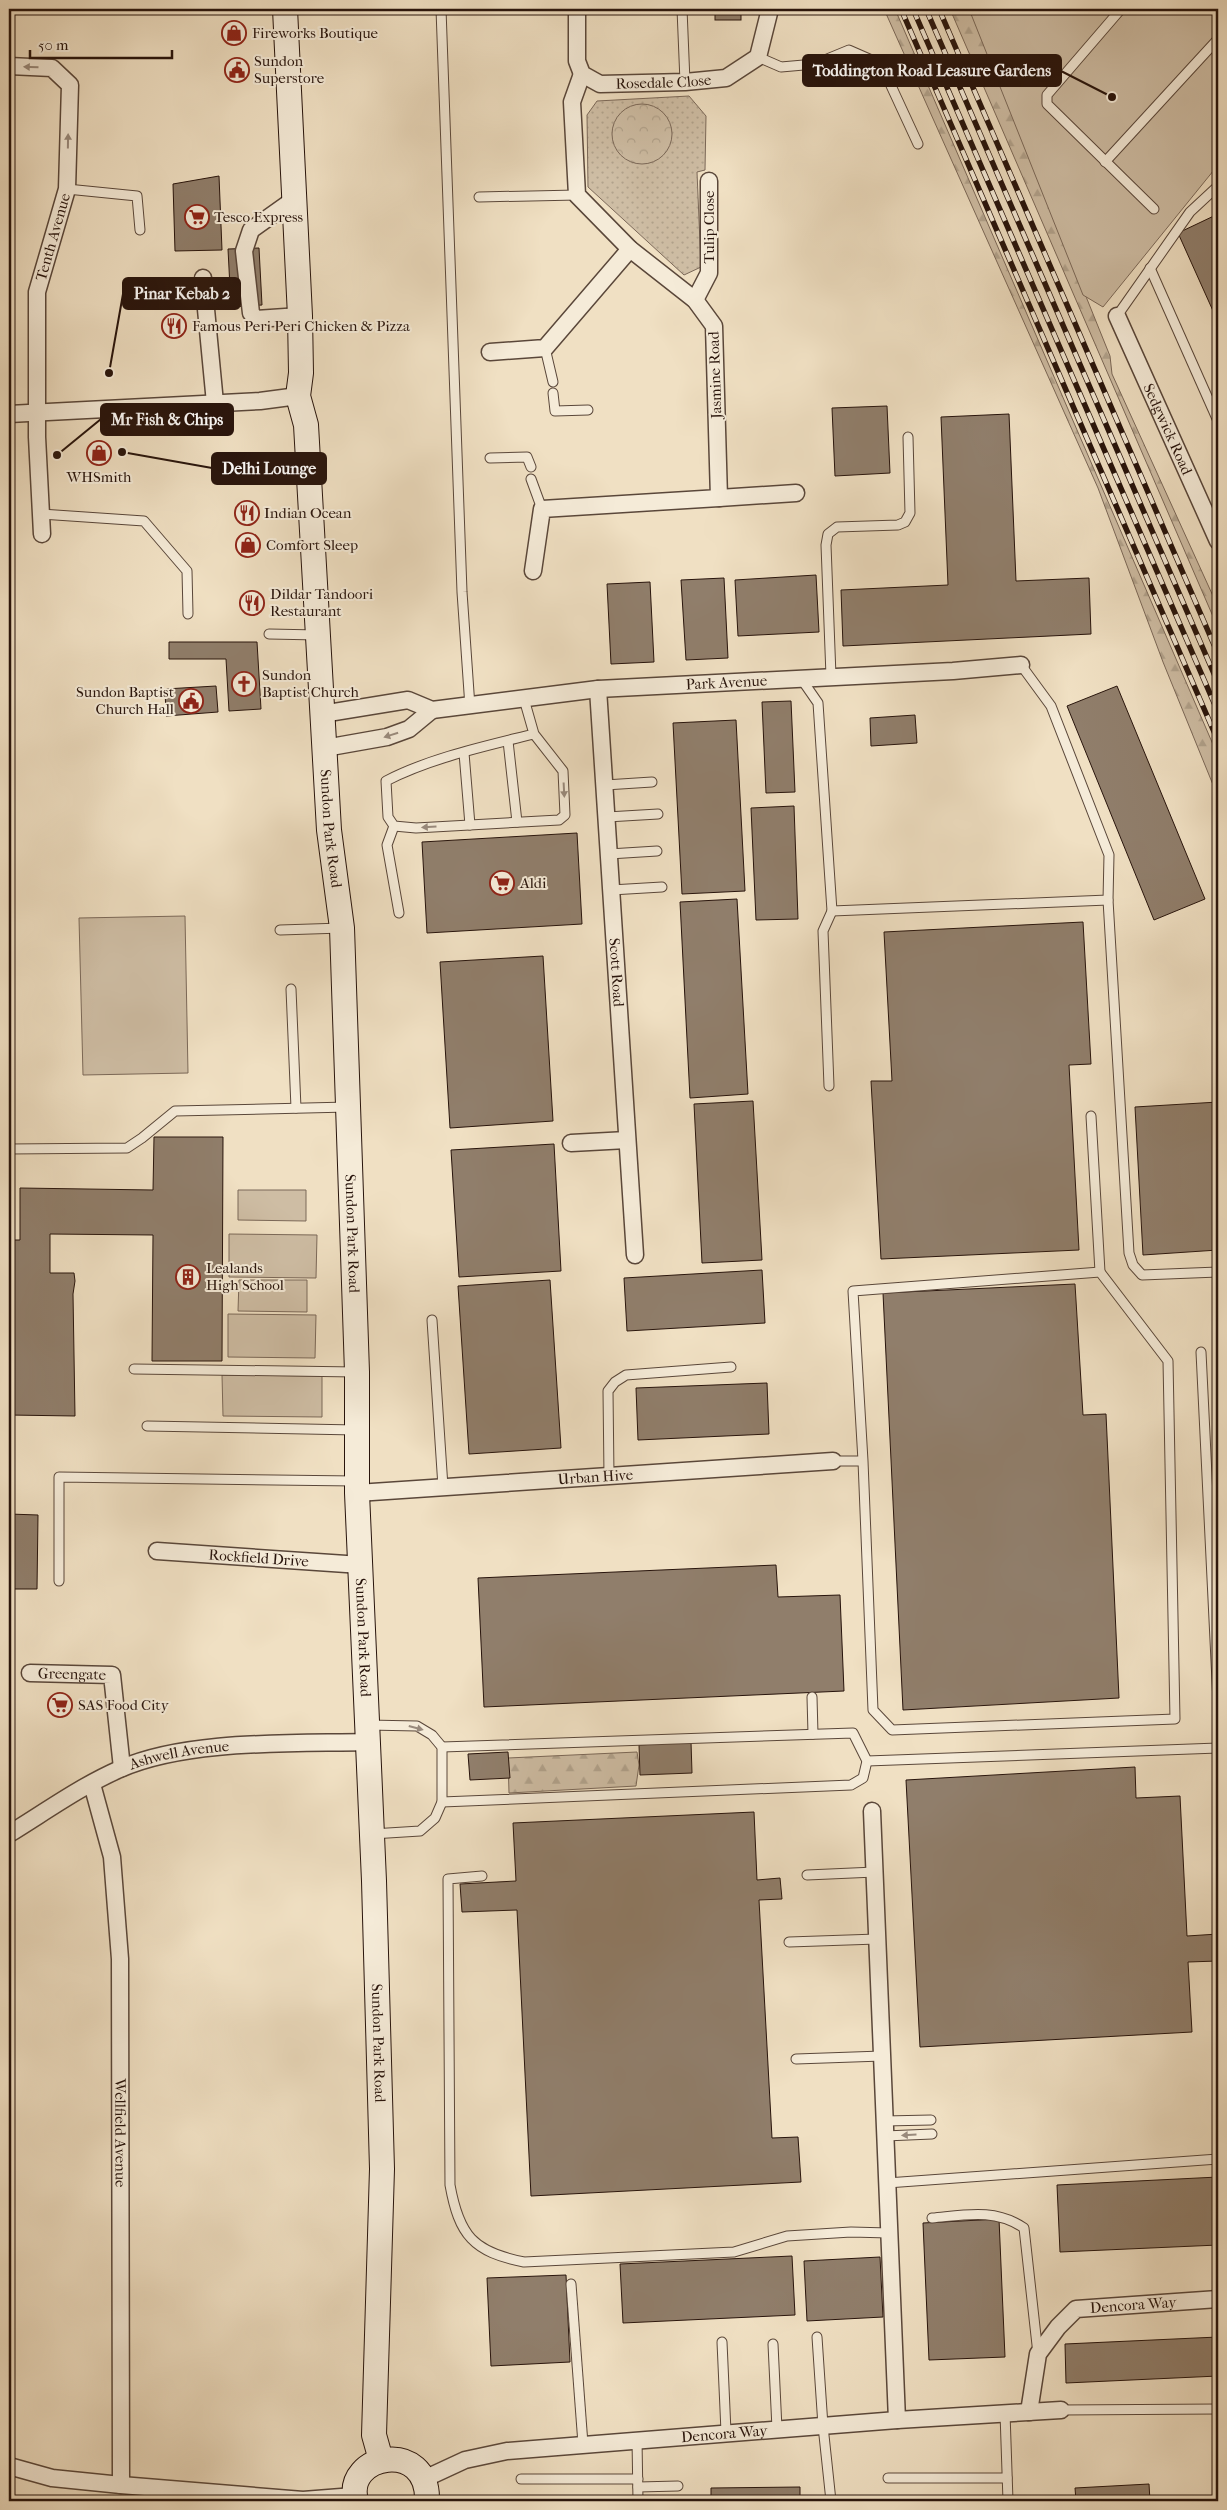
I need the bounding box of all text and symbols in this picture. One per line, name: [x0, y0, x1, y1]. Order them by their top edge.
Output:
shop icon: Fireworks Boutique: [221, 20, 247, 46]
place label: Fireworks Boutique: [252, 24, 379, 42]
scale bar: [30, 28, 172, 60]
text: 50 m: [38, 36, 69, 54]
place label: Sundon Superstore: [254, 52, 325, 87]
callout: Toddington Road Leasure Gardens: [803, 55, 1061, 86]
public building icon: Sundon Superstore: [224, 57, 250, 83]
text: Toddington Road Leasure Gardens: [812, 61, 1051, 81]
one-way arrow: [22, 63, 38, 71]
street label: Rosedale Close: [615, 70, 713, 93]
one-way arrow: [65, 132, 73, 148]
street label: Tulip Close: [700, 190, 718, 263]
street label: Tenth Avenue: [32, 191, 74, 283]
supermarket icon: Tesco Express: [184, 204, 210, 230]
place label: Tesco Express: [214, 208, 304, 226]
callout: Pinar Kebab 2: [123, 278, 240, 309]
text: Pinar Kebab 2: [134, 284, 230, 303]
restaurant icon: Famous Peri Peri Chicken & Pizza: [161, 313, 187, 339]
place label: Famous Peri Peri Chicken & Pizza: [192, 317, 411, 335]
street label: Jasmine Road: [704, 330, 726, 420]
street label: Sedgwick Road: [1139, 381, 1196, 478]
callout: Mr Fish & Chips: [101, 404, 233, 435]
text: Mr Fish & Chips: [110, 410, 223, 430]
shop icon: WHSmith: [86, 440, 112, 466]
callout: Delhi Lounge: [212, 453, 326, 484]
text: Delhi Lounge: [222, 459, 316, 479]
place label: WHSmith: [66, 468, 132, 486]
restaurant icon: Indian Ocean: [234, 500, 260, 526]
place label: Indian Ocean: [264, 504, 352, 522]
shop icon: Comfort Sleep: [235, 532, 261, 558]
place label: Comfort Sleep: [266, 536, 358, 554]
place label: Dildar Tandoori Restaurant: [270, 585, 374, 620]
restaurant icon: Dildar Tandoori Restaurant: [239, 590, 265, 616]
place label: Sundon Baptist Church: [262, 666, 359, 701]
church icon: Sundon Baptist Church: [231, 671, 257, 697]
street label: Park Avenue: [685, 671, 768, 694]
place label: Sundon Baptist Church Hall: [76, 683, 175, 718]
public building icon: Sundon Baptist Church Hall: [178, 688, 204, 714]
one-way arrow: [384, 732, 399, 740]
street label: Sundon Park Road: [317, 769, 346, 890]
one-way arrow: [561, 783, 569, 799]
one-way arrow: [421, 824, 437, 832]
supermarket icon: Aldi: [489, 870, 515, 896]
place label: Aldi: [519, 874, 547, 892]
street label: Scott Road: [605, 937, 628, 1008]
street label: Sundon Park Road: [341, 1174, 363, 1294]
place label: Lealands High School: [206, 1259, 284, 1294]
building icon: Lealands High School: [175, 1264, 201, 1290]
street label: Urban Hive: [557, 1465, 634, 1488]
street label: Rockfield Drive: [208, 1546, 310, 1570]
street label: Sundon Park Road: [352, 1578, 375, 1698]
street label: Greengate: [38, 1664, 107, 1684]
supermarket icon: SAS Food City: [47, 1692, 73, 1718]
place label: SAS Food City: [78, 1696, 170, 1714]
one-way arrow: [408, 1724, 424, 1732]
street label: Ashwell Avenue: [126, 1737, 230, 1774]
street label: Sundon Park Road: [368, 1983, 389, 2104]
street label: Wellfield Avenue: [111, 2077, 129, 2188]
one-way arrow: [900, 2131, 916, 2139]
street label: Dencora Way: [1089, 2293, 1178, 2317]
street label: Dencora Way: [680, 2421, 769, 2446]

